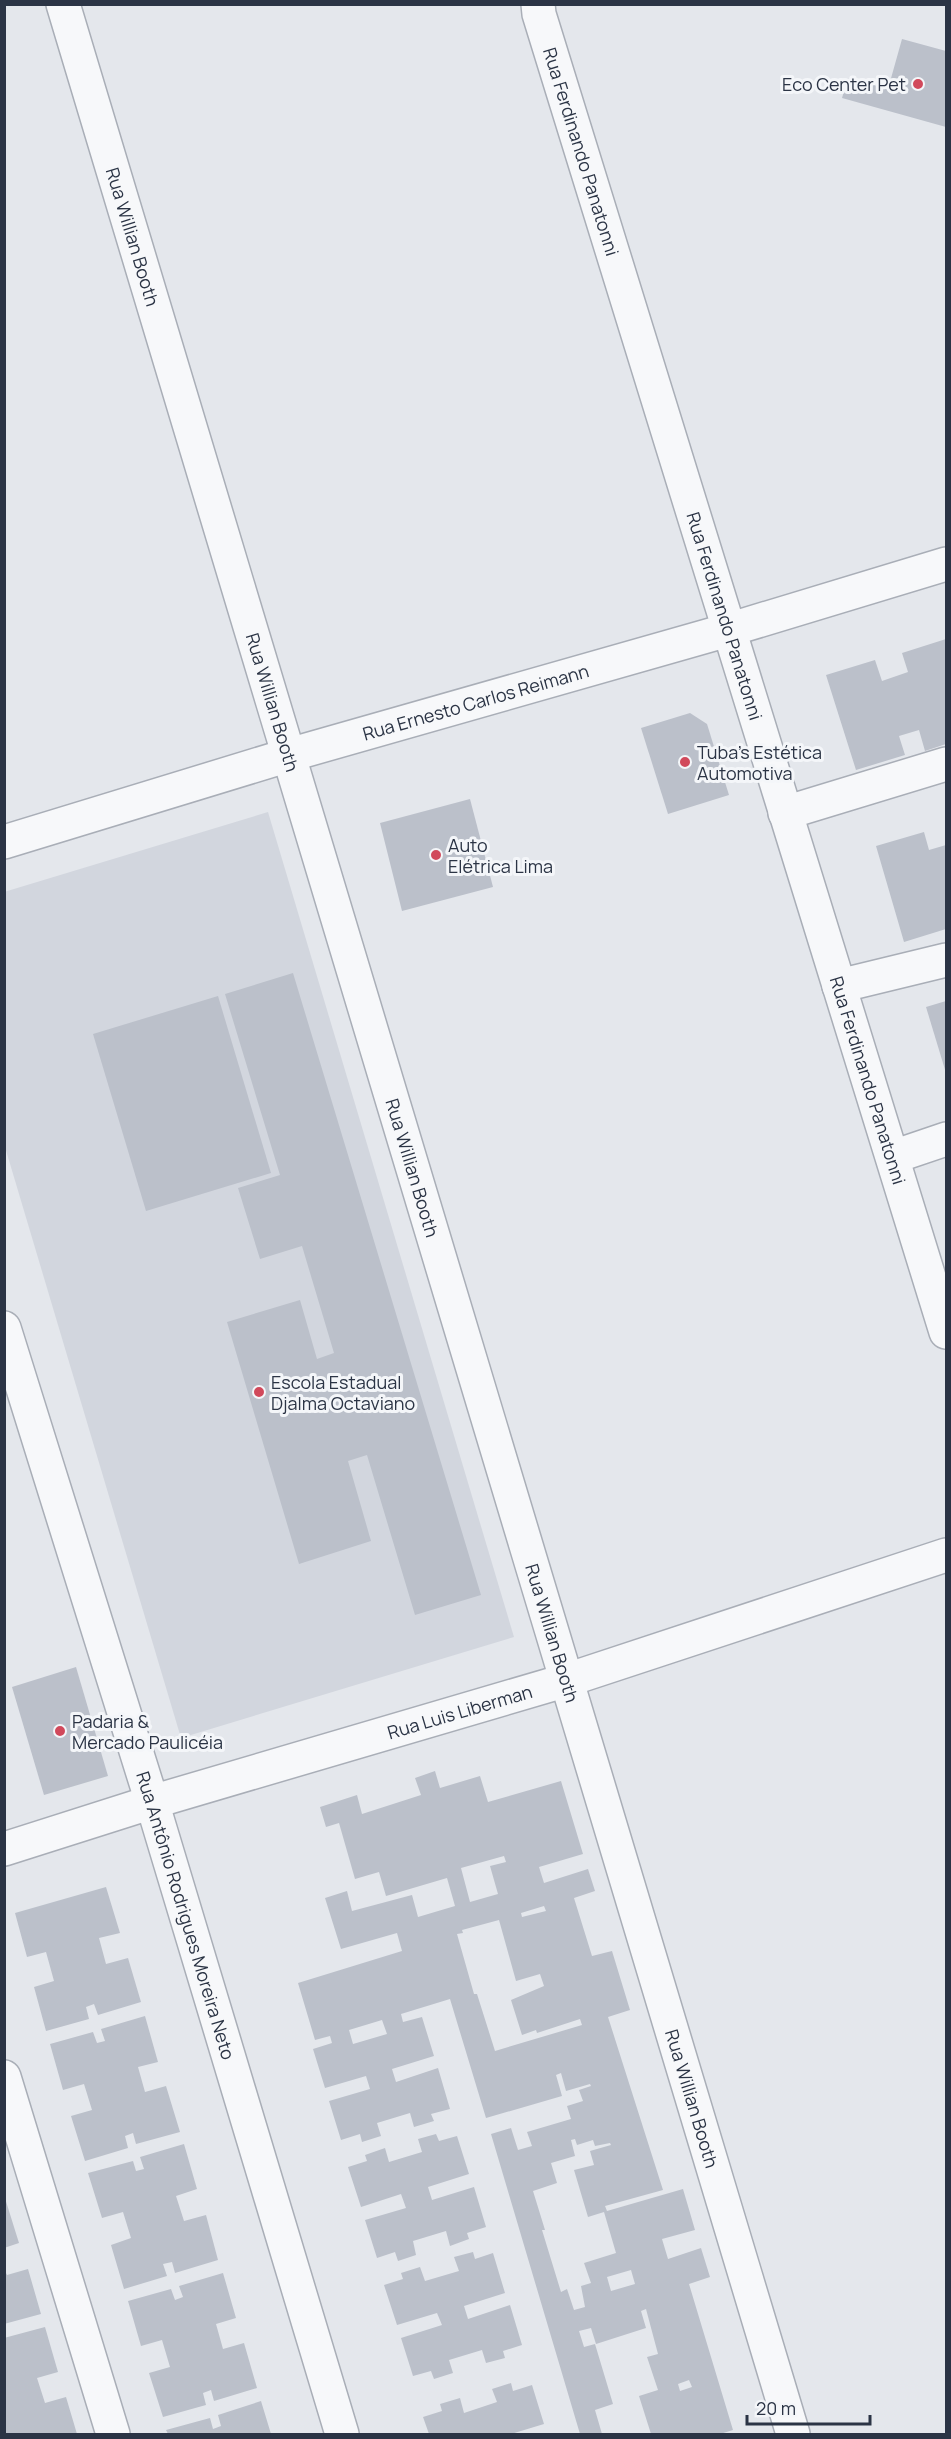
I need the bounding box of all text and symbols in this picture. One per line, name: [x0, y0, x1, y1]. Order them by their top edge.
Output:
street label: Rua Ferdinando Panatonni: [538, 44, 625, 259]
place label: Eco Center Pet: [782, 72, 906, 96]
marker: Eco Center Pet: [911, 77, 925, 91]
street label: Rua Willian Booth: [101, 165, 165, 309]
street label: Rua Ferdinando Panatonni: [681, 509, 768, 723]
street label: Rua Willian Booth: [241, 630, 305, 774]
street label: Rua Ernesto Carlos Reimann: [360, 658, 591, 745]
place label: Tuba's Estética Automotiva: [697, 740, 822, 785]
marker: Tuba's Estética Automotiva: [678, 755, 692, 769]
place label: Auto Elétrica Lima: [448, 833, 553, 878]
marker: Auto Elétrica Lima: [429, 848, 443, 862]
street label: Rua Ferdinando Panatonni: [825, 973, 912, 1187]
street label: Rua Willian Booth: [380, 1095, 445, 1240]
place label: Escola Estadual Djalma Octaviano: [271, 1370, 415, 1415]
marker: Escola Estadual Djalma Octaviano: [252, 1385, 266, 1399]
street label: Rua Willian Booth: [520, 1561, 585, 1705]
street label: Rua Luis Liberman: [384, 1679, 535, 1744]
place label: Padaria & Mercado Paulicéia: [72, 1709, 223, 1754]
marker: Padaria & Mercado Paulicéia: [53, 1724, 67, 1738]
street label: Rua Antônio Rodrigues Moreira Neto: [131, 1768, 241, 2062]
street label: Rua Willian Booth: [660, 2026, 724, 2171]
scale bar: [747, 2388, 870, 2426]
text: 20 m: [756, 2396, 796, 2420]

